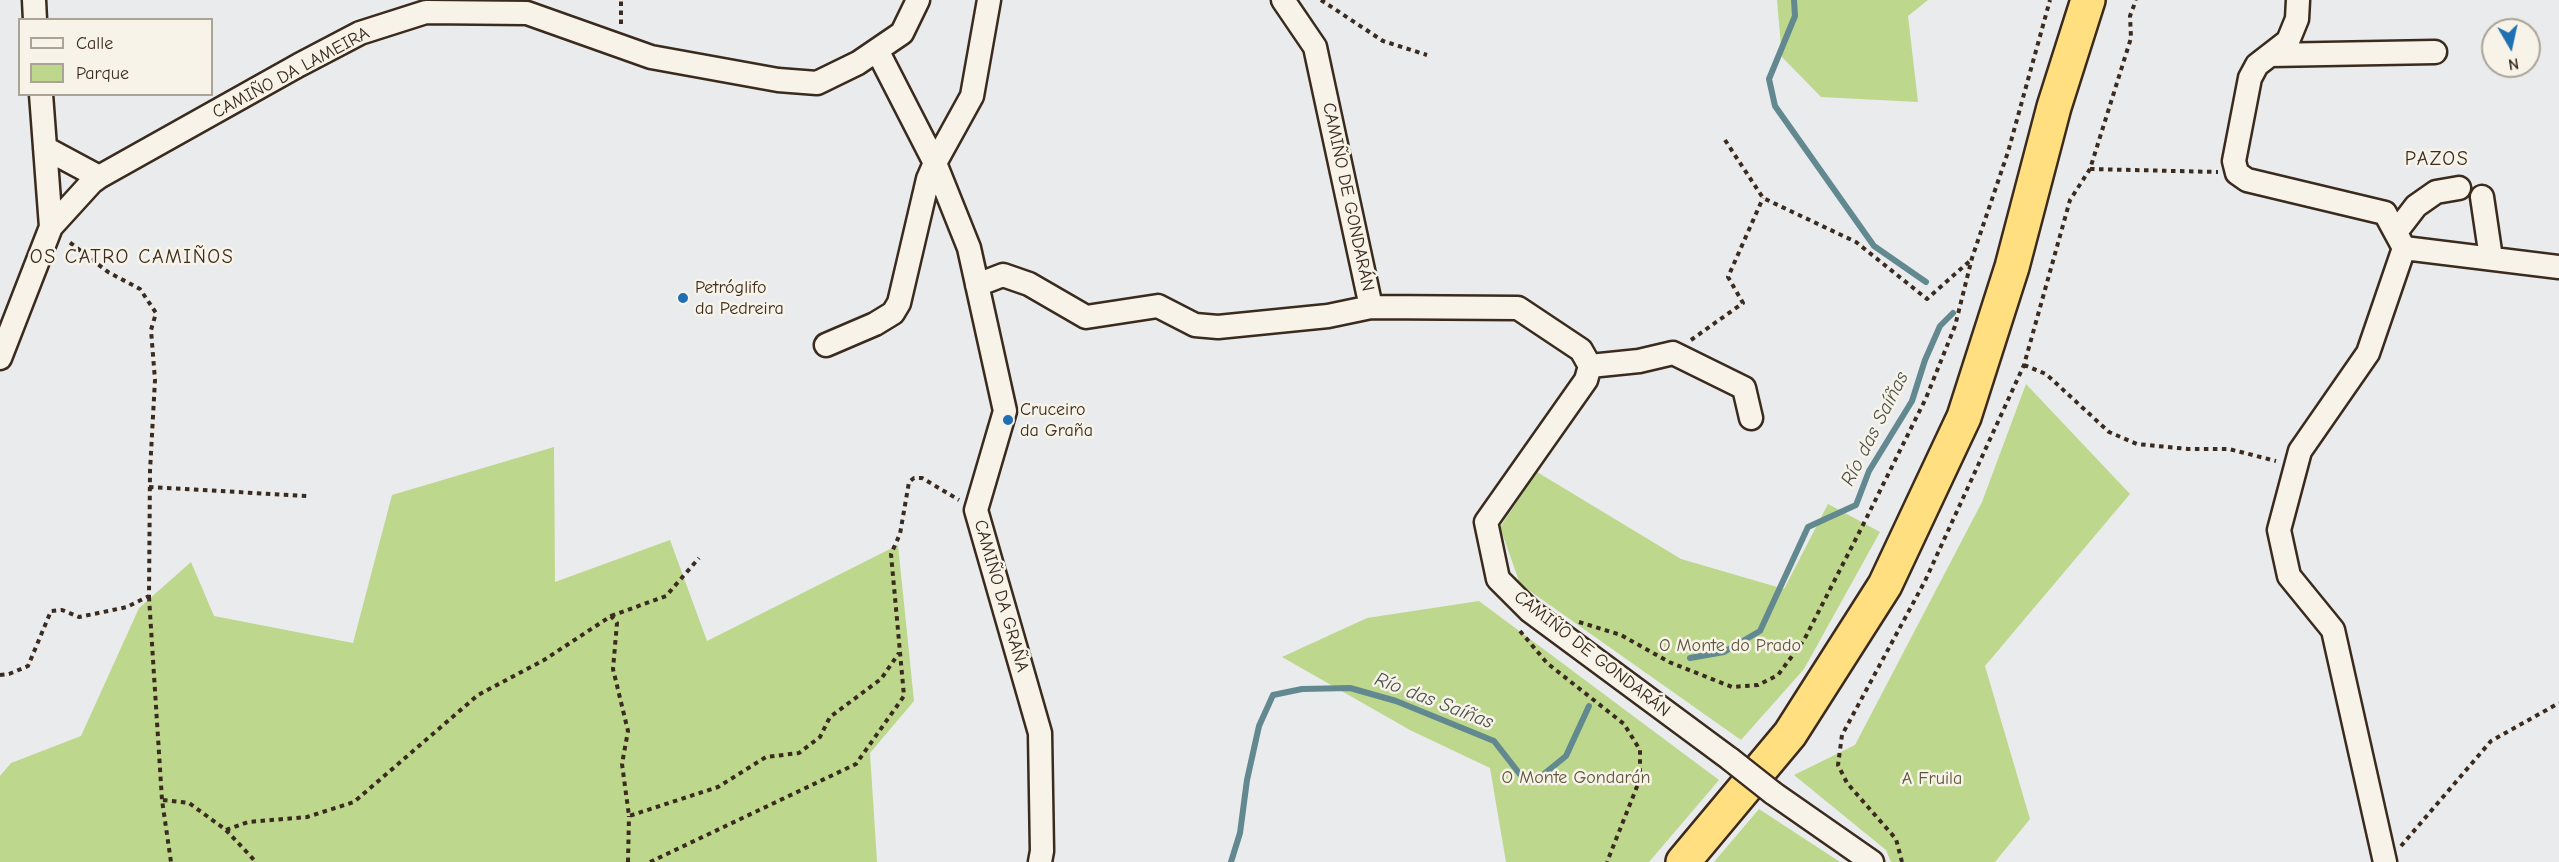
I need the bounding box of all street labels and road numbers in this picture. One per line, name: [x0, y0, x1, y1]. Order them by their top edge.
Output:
street label: CAMIÑO DA LAMEIRA: [209, 23, 373, 123]
street label: CAMIÑO DE GONDARÁN: [1317, 101, 1379, 293]
street label: CAMIÑO DA GRAÑA: [969, 517, 1033, 675]
street label: CAMIÑO DE GONDARÁN: [1510, 586, 1674, 722]

